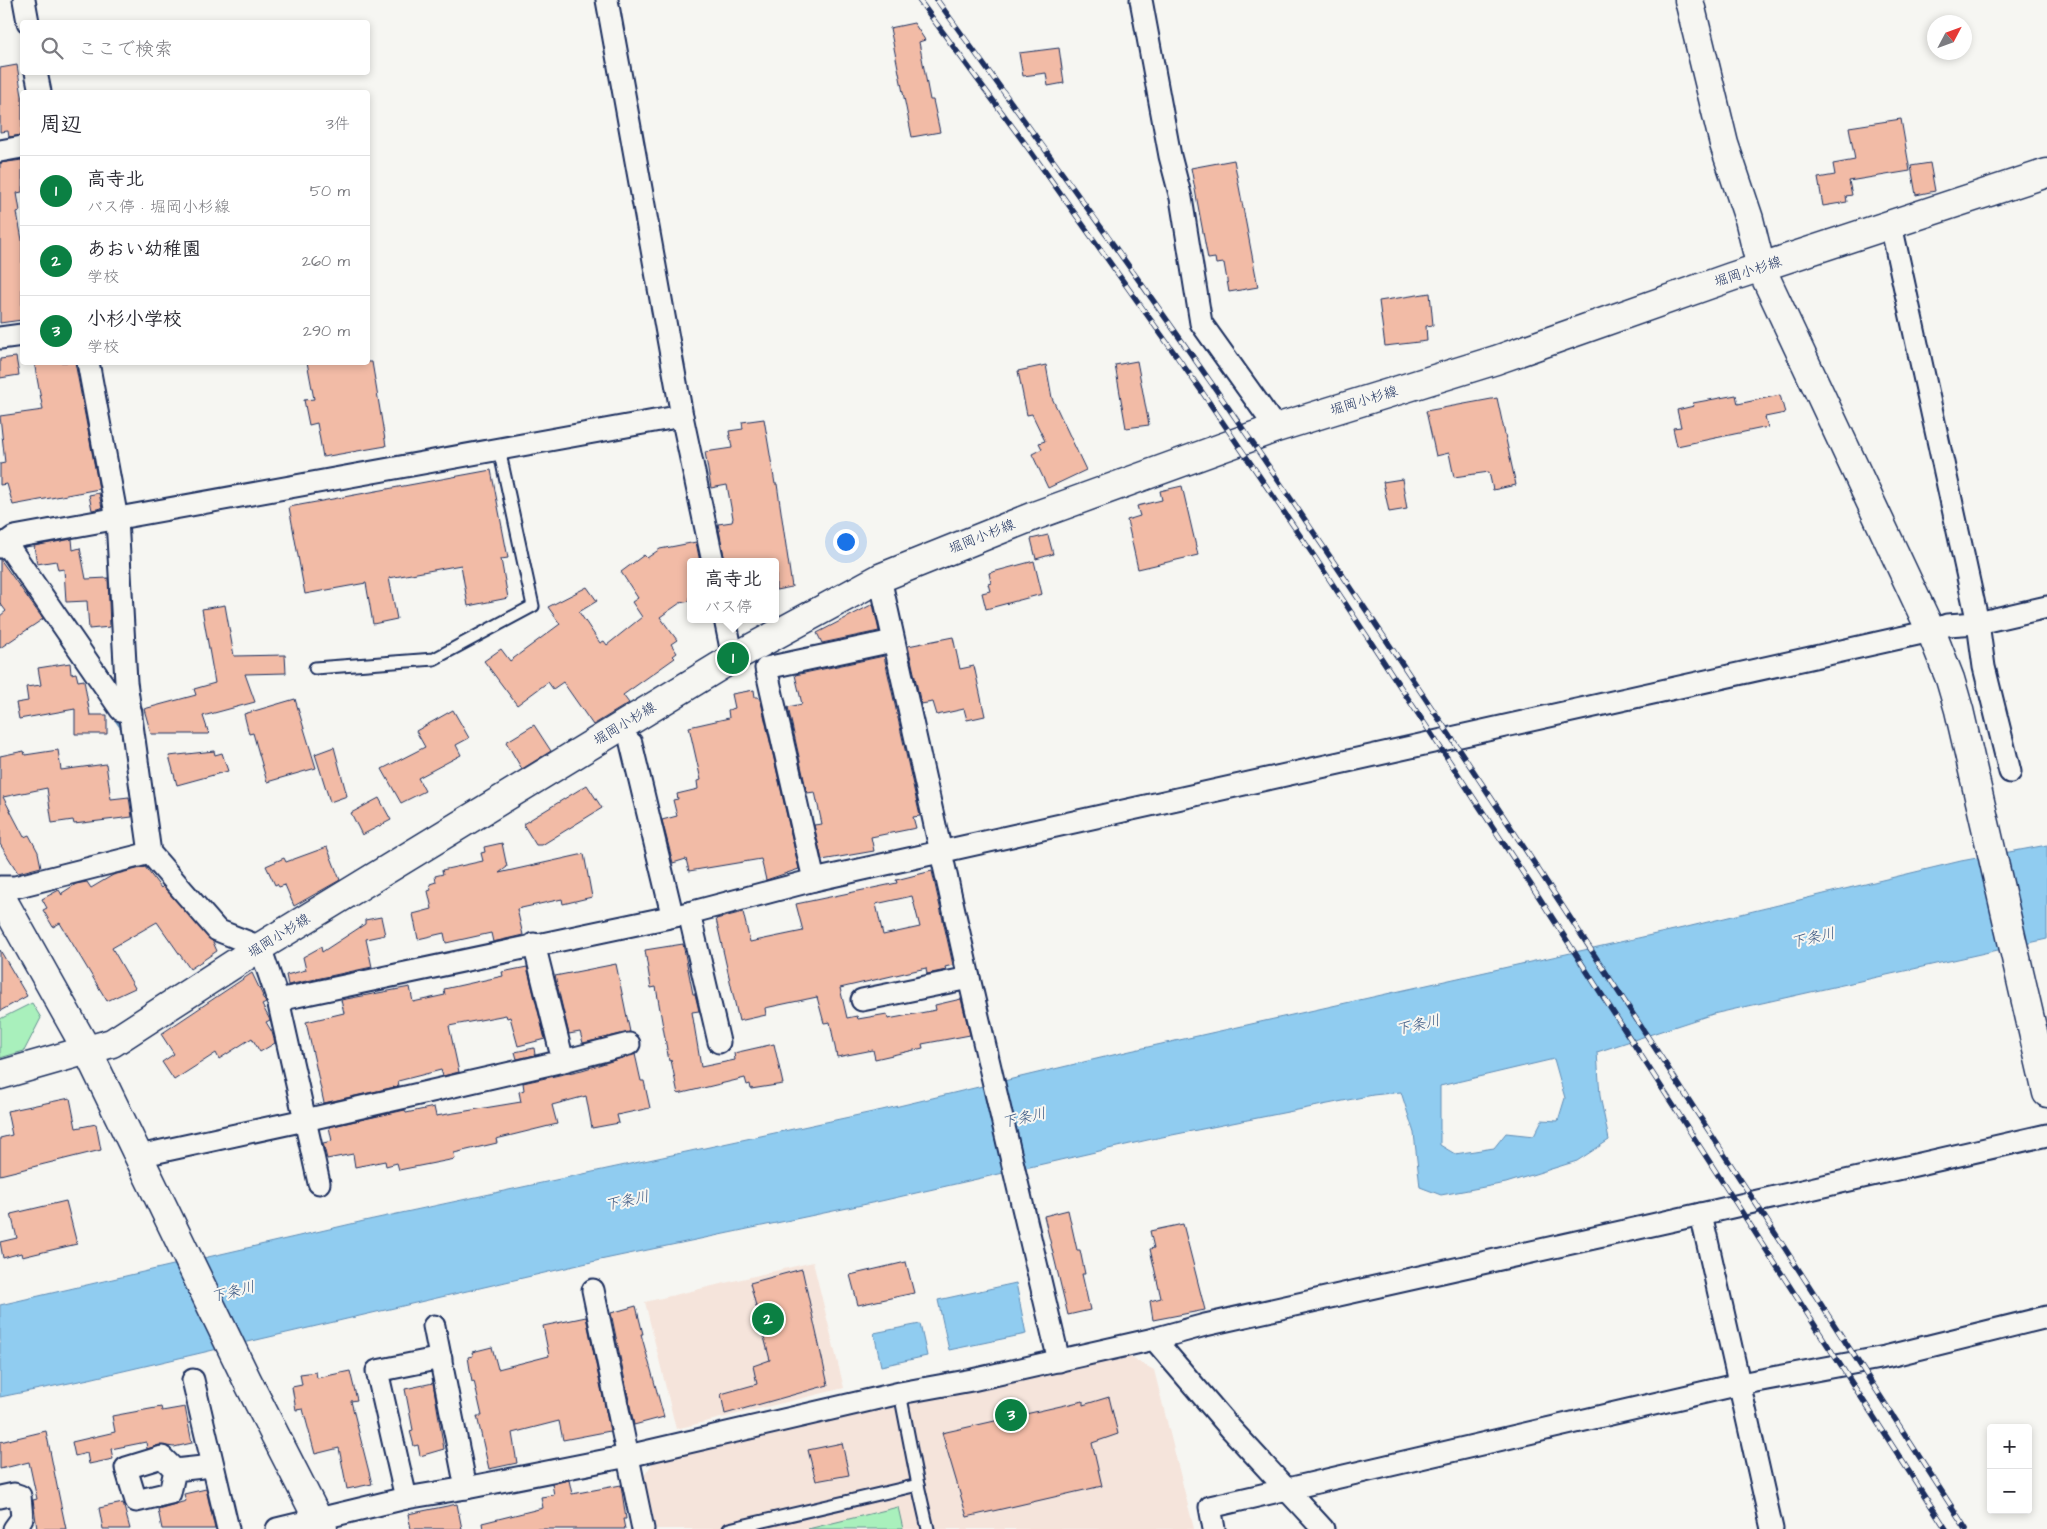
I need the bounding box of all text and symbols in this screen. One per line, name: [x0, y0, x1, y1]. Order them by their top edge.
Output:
north arrow: [1927, 15, 1972, 60]
search box: [20, 20, 370, 75]
icon: search: [38, 34, 66, 62]
text: ここで検索: [78, 36, 173, 63]
text: 周辺: [40, 110, 82, 139]
text: 3件: [326, 113, 350, 135]
text: 高寺北: [87, 166, 144, 193]
text: 1: [55, 180, 57, 202]
text: 50 m: [310, 180, 350, 202]
text: バス停 · 堀岡小杉線: [87, 196, 230, 218]
text: あおい幼稚園: [87, 236, 201, 263]
text: 2: [51, 250, 61, 272]
text: 260 m: [302, 250, 350, 272]
street label: 堀岡小杉線: [1712, 252, 1784, 292]
text: 学校: [87, 266, 119, 288]
text: 小杉小学校: [87, 306, 182, 333]
text: 3: [52, 320, 60, 342]
text: 290 m: [303, 320, 350, 342]
text: 学校: [87, 336, 119, 358]
street label: 堀岡小杉線: [1328, 381, 1400, 421]
street label: 堀岡小杉線: [946, 515, 1018, 559]
your location: [833, 529, 859, 555]
popup: [687, 558, 779, 623]
text: 高寺北: [704, 566, 762, 593]
text: バス停: [704, 596, 753, 618]
pin: 1: [717, 639, 749, 677]
street label: 堀岡小杉線: [590, 697, 660, 751]
street label: 堀岡小杉線: [244, 909, 314, 963]
water label: 下条川: [1789, 923, 1837, 953]
water label: 下条川: [1394, 1010, 1442, 1040]
water label: 下条川: [1000, 1103, 1048, 1133]
water label: 下条川: [603, 1186, 651, 1216]
water label: 下条川: [209, 1276, 257, 1308]
pin: 2: [752, 1300, 784, 1338]
pin: 3: [995, 1396, 1027, 1434]
map controls: [1987, 1424, 2032, 1514]
button: +: [1987, 1424, 2032, 1469]
button: −: [1987, 1469, 2032, 1514]

